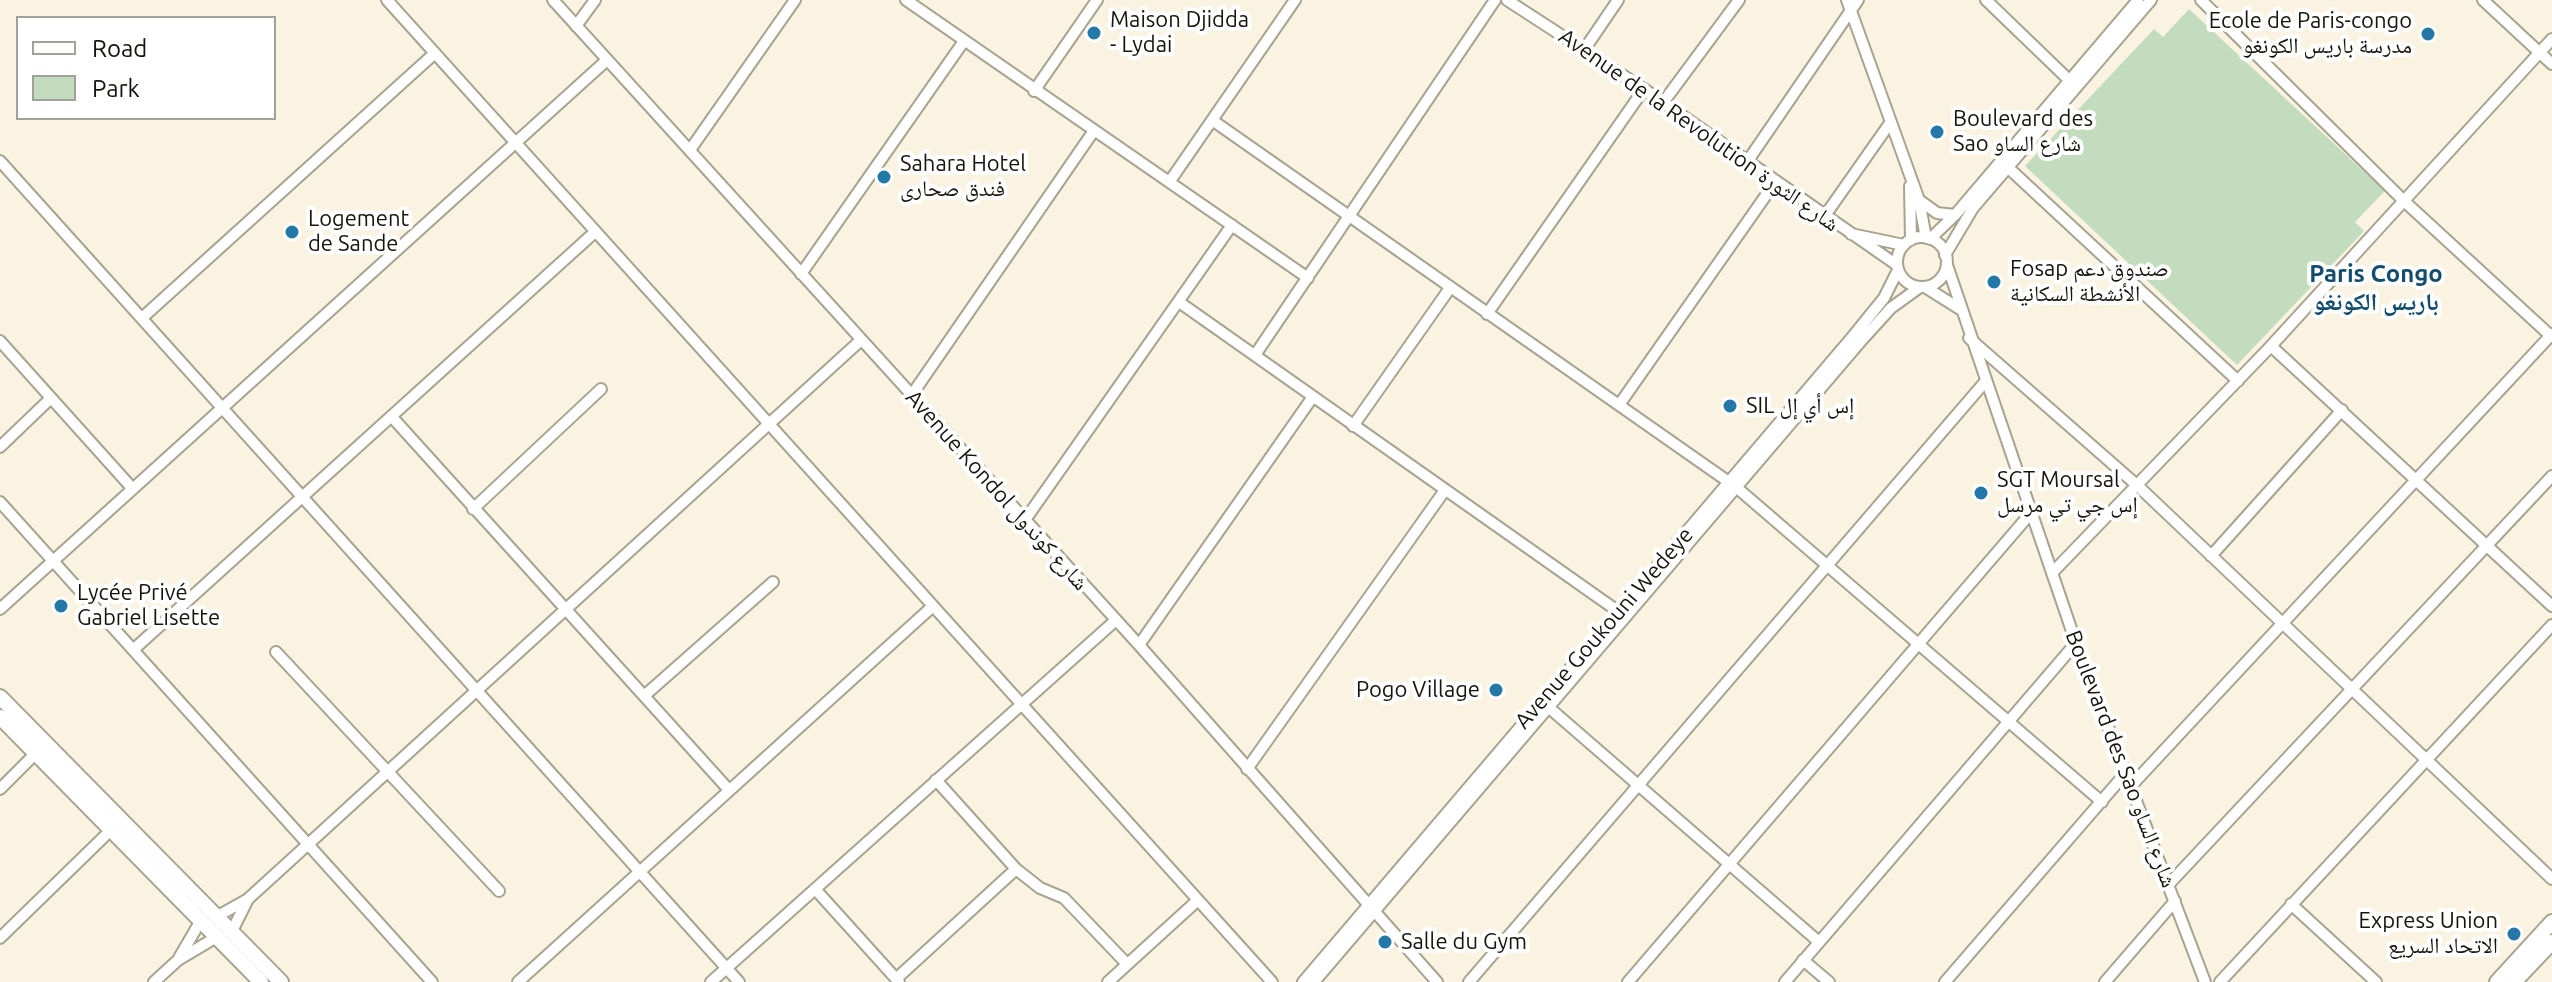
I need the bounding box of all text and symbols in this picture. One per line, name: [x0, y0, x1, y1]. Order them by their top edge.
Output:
place label: Maison Djidda - Lydai: [1110, 7, 1249, 58]
place label: Ecole de Paris-congo مدرسة باريس الكونغو: [2209, 8, 2412, 60]
legend: [16, 16, 276, 120]
street label: Avenue de la Revolution شارع الثورة: [1554, 23, 1844, 237]
marker: Maison Djidda - Lydai: [1085, 24, 1103, 42]
marker: Ecole de Paris-congo مدرسة باريس الكونغو: [2419, 25, 2437, 43]
text: Road: [92, 35, 147, 62]
text: Park: [92, 75, 140, 102]
place label: Boulevard des Sao شارع الساو: [1953, 106, 2093, 158]
marker: Boulevard des Sao شارع الساو: [1928, 123, 1946, 141]
place label: Sahara Hotel فندق صحارى: [900, 151, 1026, 202]
marker: Sahara Hotel فندق صحارى: [875, 168, 893, 186]
place label: Logement de Sande: [308, 206, 409, 258]
marker: Logement de Sande: [283, 223, 301, 241]
place label: Fosap صندوق دعم الأنشطة السكانية: [2010, 256, 2169, 308]
district label: Paris Congo باريس الكونغو: [2309, 260, 2443, 316]
marker: Fosap صندوق دعم الأنشطة السكانية: [1985, 273, 2003, 291]
street label: Avenue Kondol شارع كوندول: [900, 384, 1094, 596]
place label: SIL إس أي إل: [1746, 393, 1854, 419]
marker: SIL إس أي إل: [1721, 397, 1739, 415]
place label: SGT Moursal إس جي تي مرسل: [1997, 467, 2138, 518]
marker: SGT Moursal إس جي تي مرسل: [1972, 484, 1990, 502]
street label: Avenue Goukouni Wedeye: [1509, 522, 1699, 734]
place label: Lycée Privé Gabriel Lisette: [77, 580, 220, 632]
marker: Lycée Privé Gabriel Lisette: [52, 597, 70, 615]
street label: Boulevard des Sao شارع الساو: [2060, 627, 2182, 891]
place label: Pogo Village: [1356, 677, 1480, 703]
marker: Pogo Village: [1487, 681, 1505, 699]
place label: Express Union الاتحاد السريع: [2358, 908, 2498, 960]
marker: Express Union الاتحاد السريع: [2505, 925, 2523, 943]
place label: Salle du Gym: [1401, 929, 1527, 955]
marker: Salle du Gym: [1376, 933, 1394, 951]

